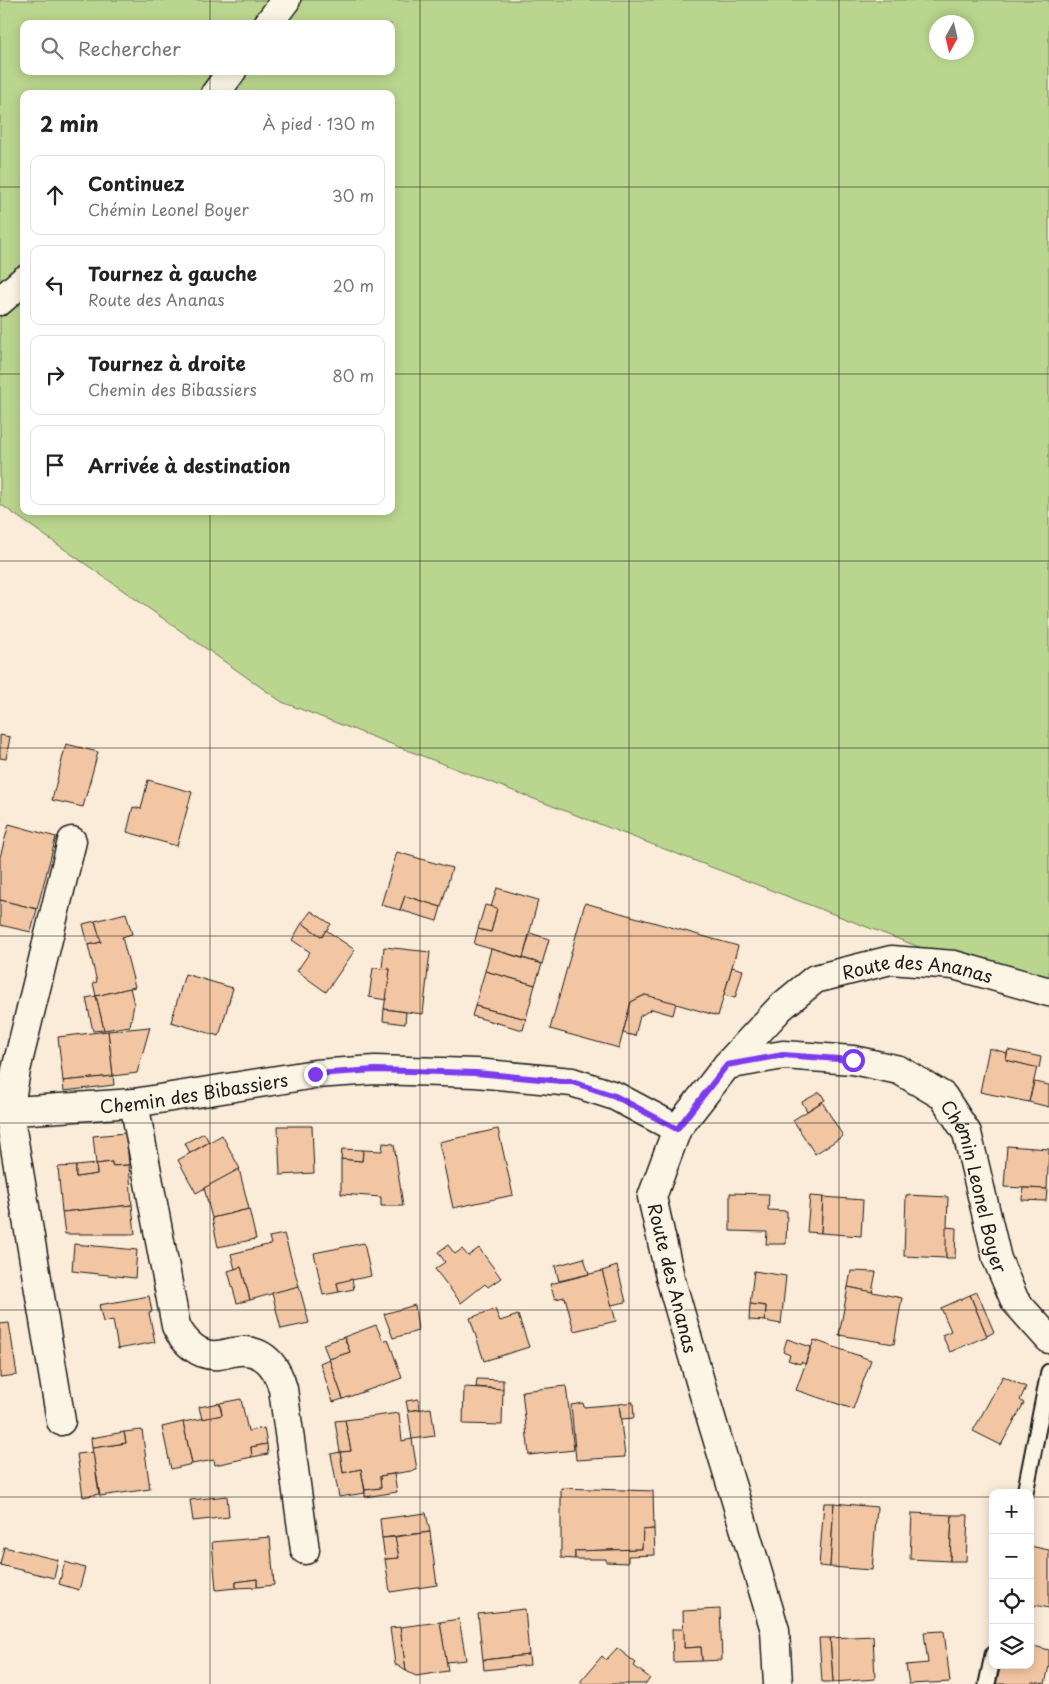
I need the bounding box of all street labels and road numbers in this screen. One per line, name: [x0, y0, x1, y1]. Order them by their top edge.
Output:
street label: Route des Ananas: [839, 946, 996, 989]
street label: Chemin des Bibassiers: [99, 1065, 290, 1119]
street label: Chémin Leonel Boyer: [935, 1094, 1015, 1277]
street label: Route des Ananas: [641, 1200, 705, 1356]

